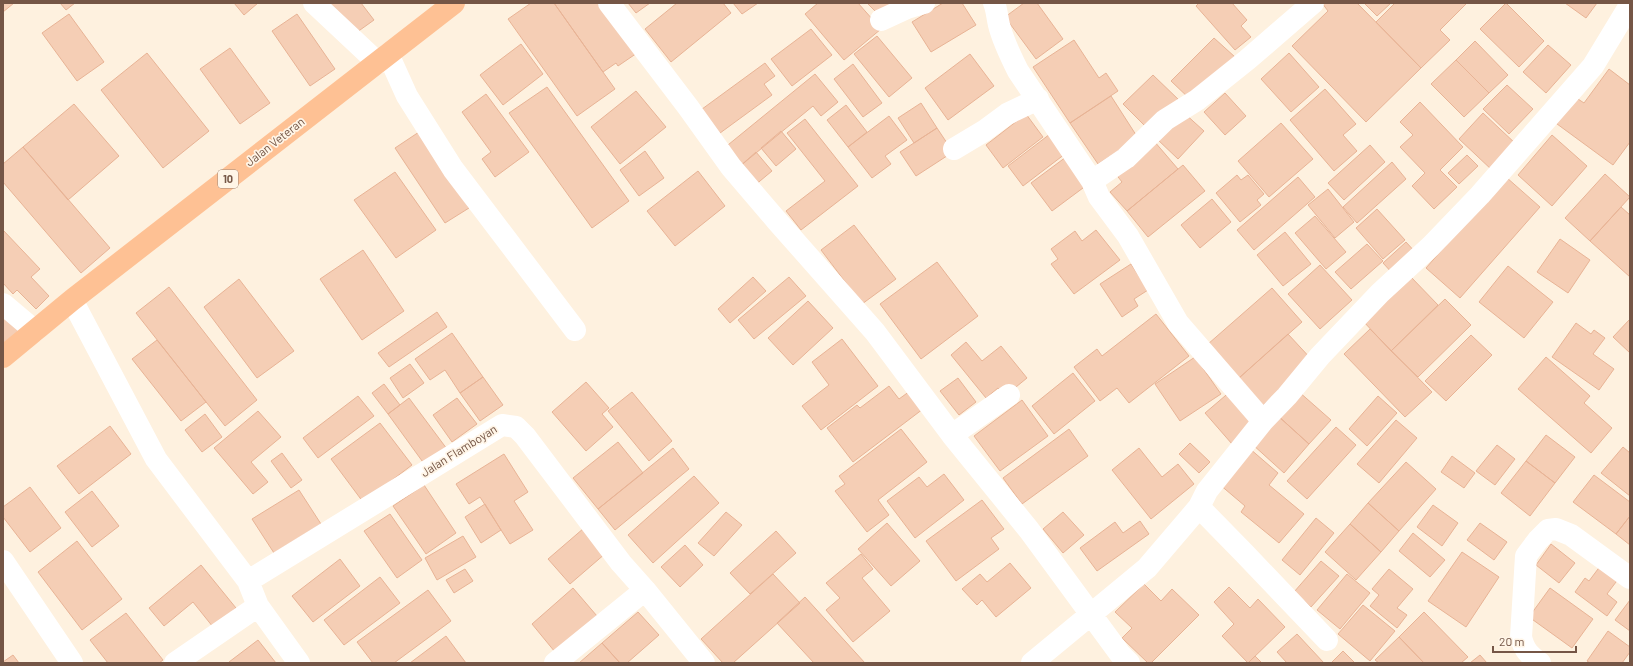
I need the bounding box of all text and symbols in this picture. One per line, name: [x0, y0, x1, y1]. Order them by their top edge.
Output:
street label: Jalan Veteran: [242, 114, 307, 169]
road number: 10: [218, 170, 238, 188]
street label: Jalan Flamboyan: [418, 421, 499, 479]
scale bar: [1493, 628, 1576, 654]
text: 20 m: [1499, 634, 1525, 648]

